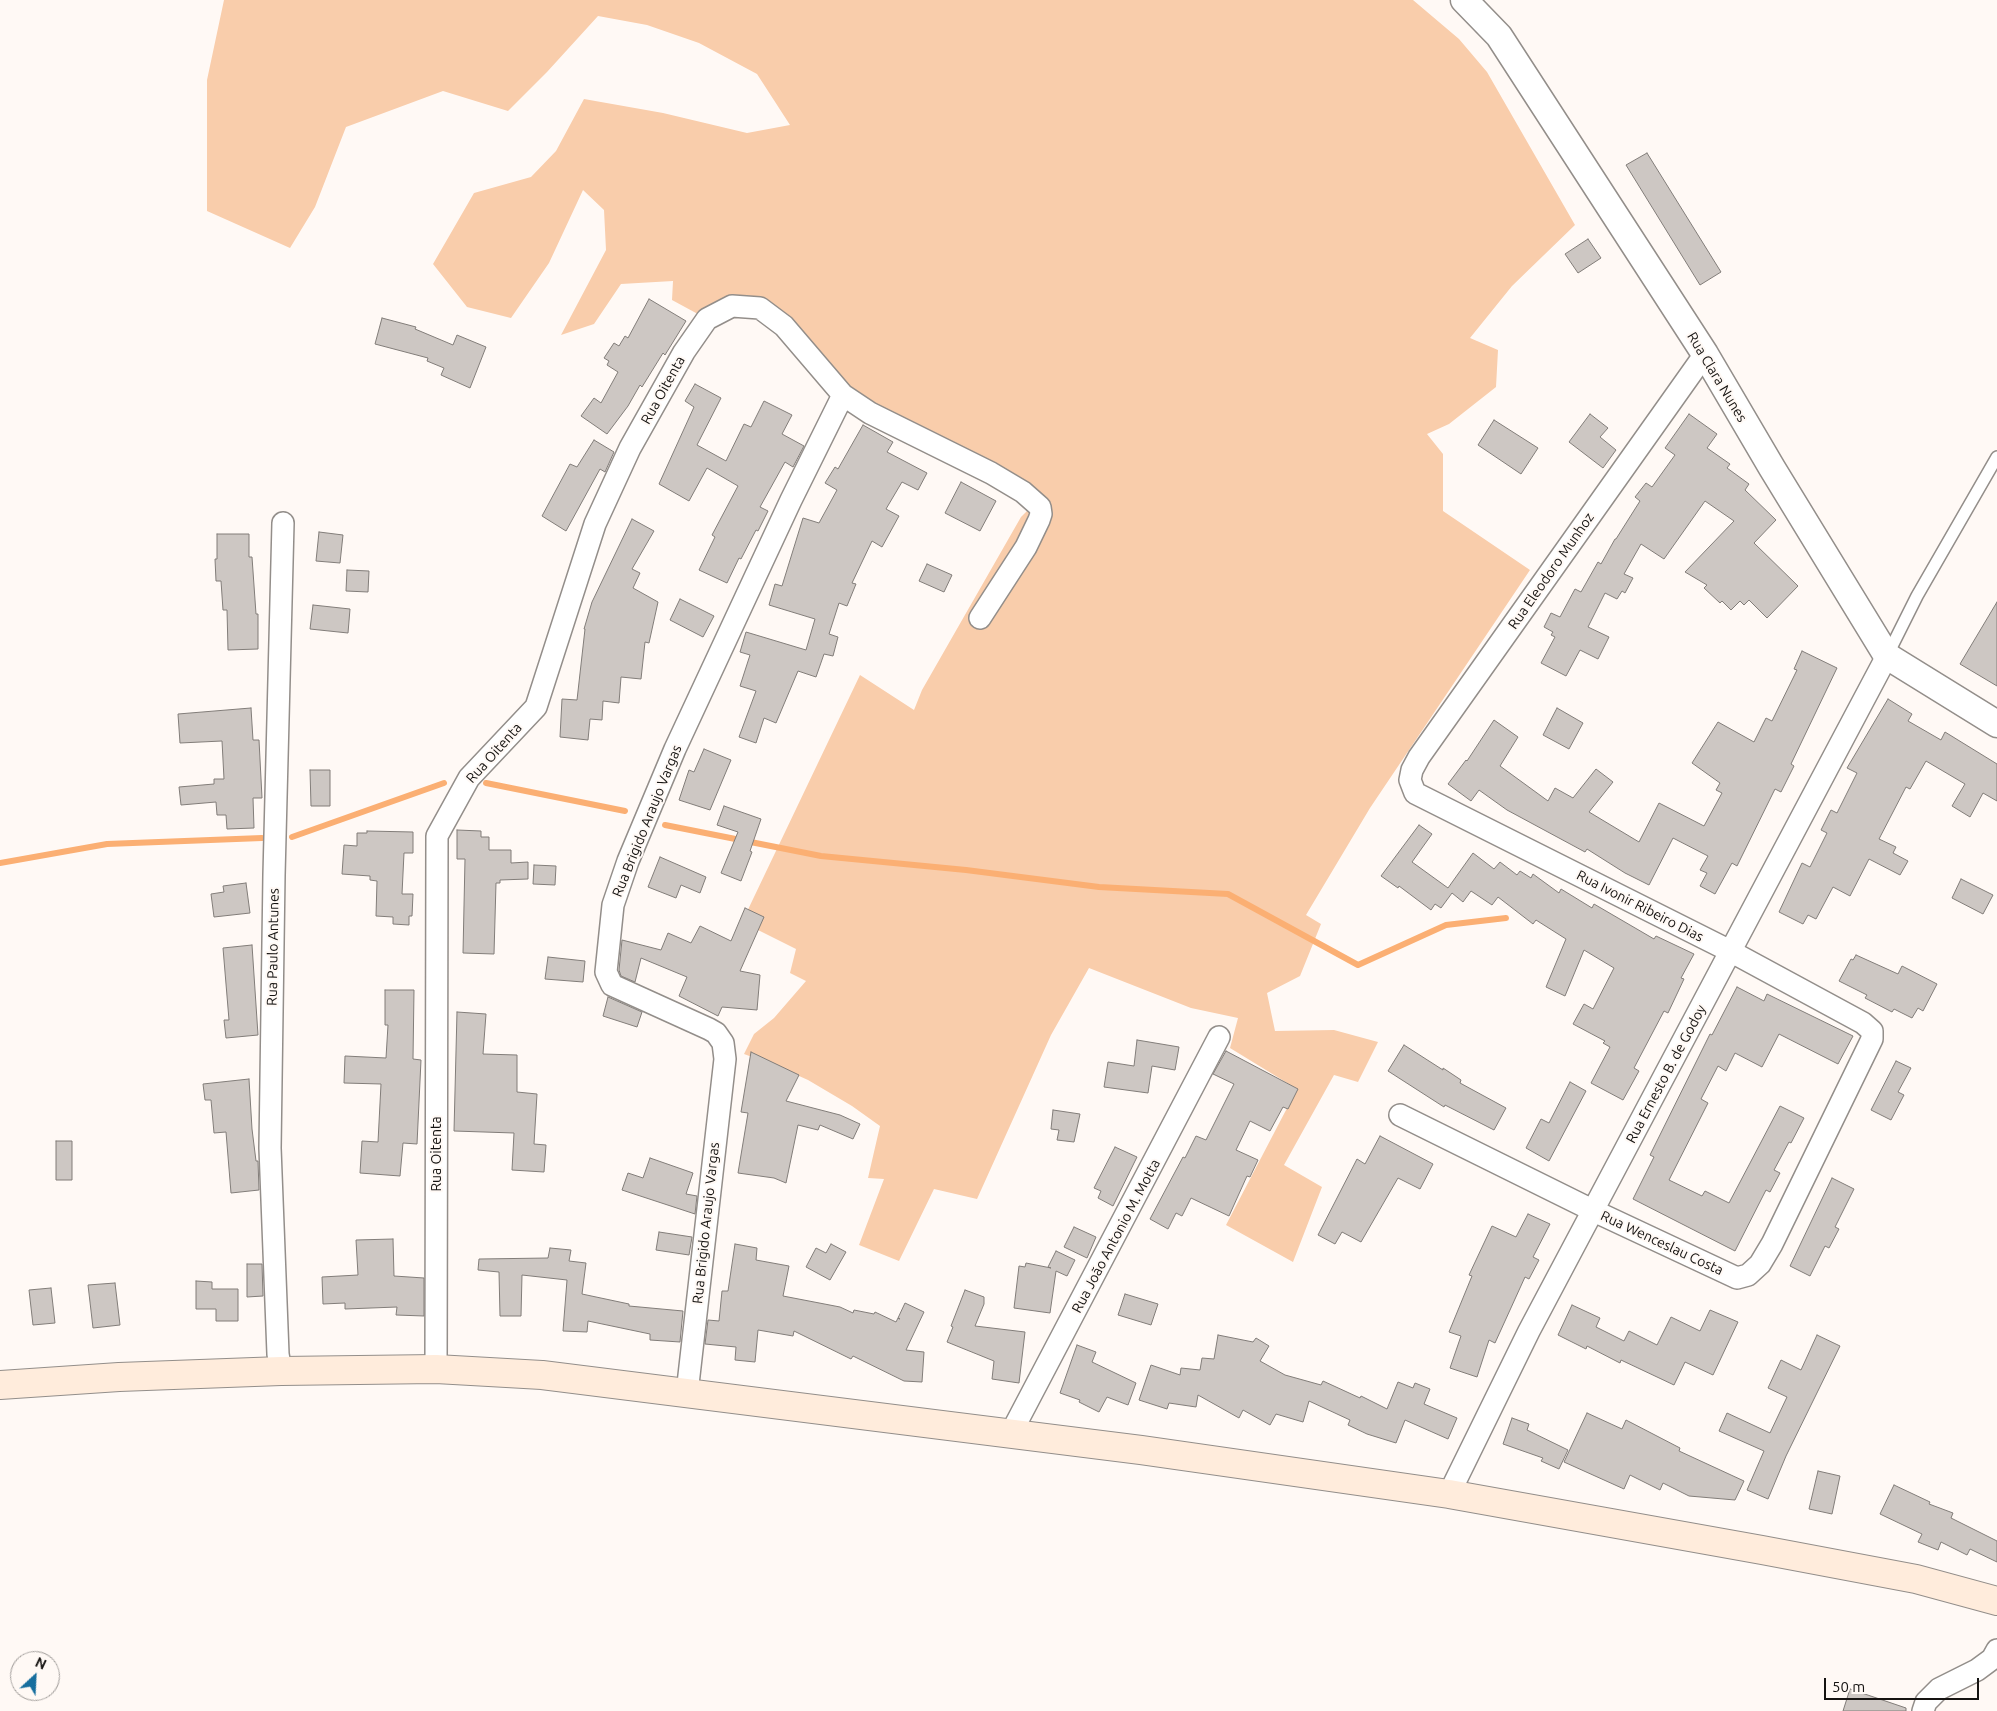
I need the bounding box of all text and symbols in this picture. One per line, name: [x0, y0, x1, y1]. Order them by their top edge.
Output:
street label: Rua Clara Nunes: [1684, 329, 1750, 425]
street label: Rua Oitenta: [637, 353, 689, 427]
street label: Rua Eleodoro Munhoz: [1504, 510, 1598, 632]
street label: Rua Oitenta: [463, 719, 525, 787]
street label: Rua Brigido Araujo Vargas: [609, 742, 685, 900]
street label: Rua Ivonir Ribeiro Dias: [1574, 867, 1706, 945]
street label: Rua Paulo Antunes: [264, 888, 282, 1006]
street label: Rua Ernesto B. de Godoy: [1622, 1002, 1710, 1146]
street label: Rua Oitenta: [428, 1116, 444, 1192]
street label: Rua Brigido Araujo Vargas: [689, 1141, 723, 1305]
street label: Rua João Antonio M. Motta: [1068, 1156, 1164, 1316]
street label: Rua Wenceslau Costa: [1598, 1207, 1726, 1279]
north arrow: [10, 1651, 60, 1701]
text: N: [33, 1654, 49, 1673]
scale bar: [1827, 1668, 1982, 1700]
text: 50 m: [1832, 1678, 1865, 1695]

